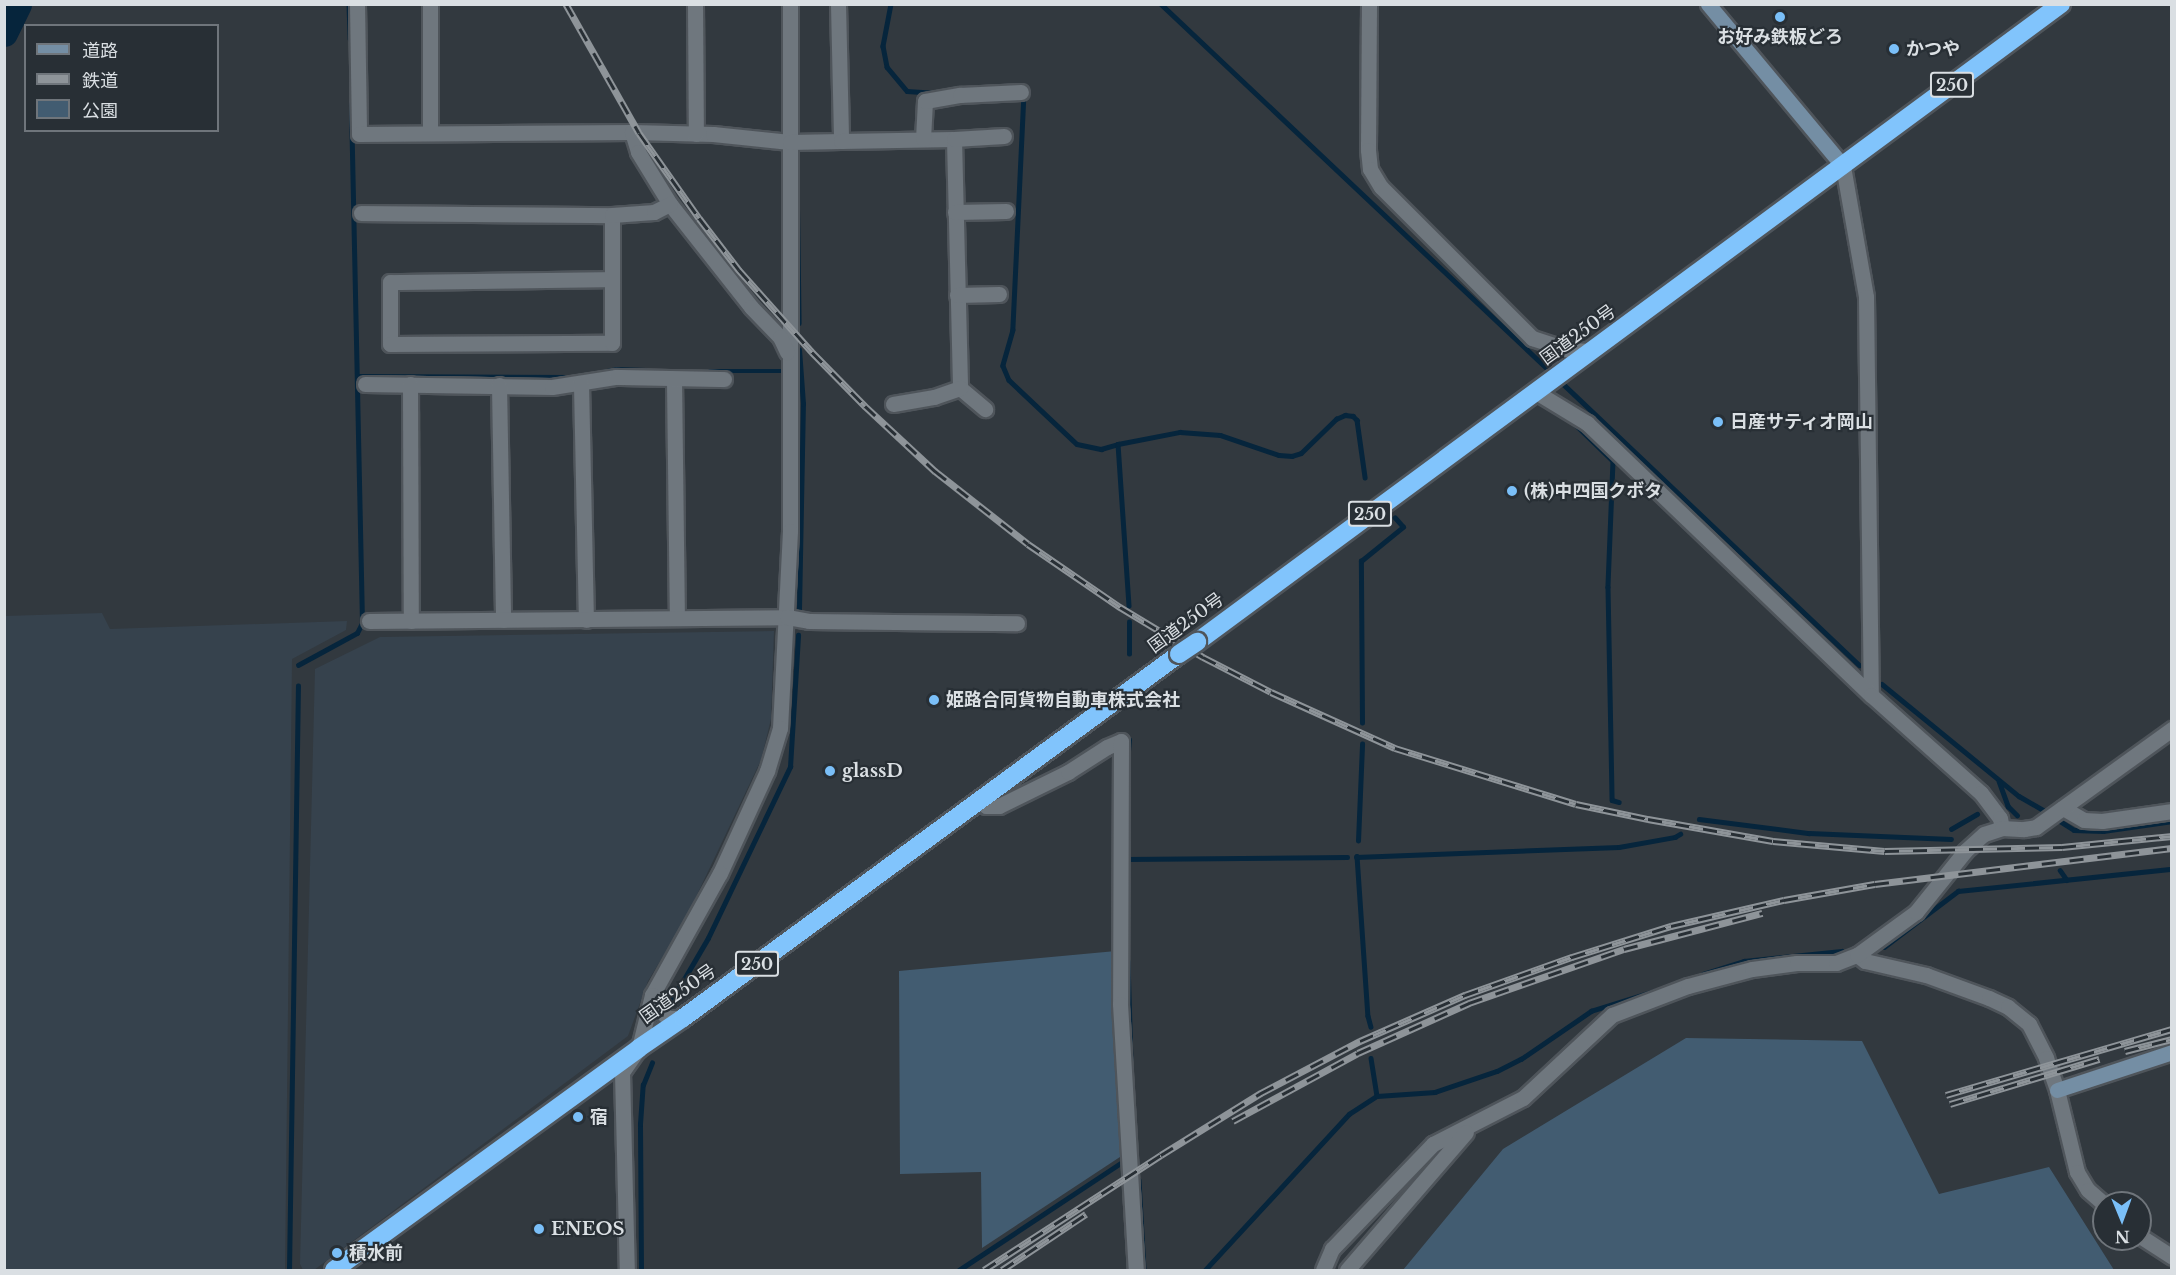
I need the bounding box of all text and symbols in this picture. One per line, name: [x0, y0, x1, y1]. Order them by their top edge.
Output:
marker: お好み鉄板どろ: [1773, 10, 1787, 24]
legend: [24, 24, 219, 132]
place label: お好み鉄板どろ: [1717, 26, 1843, 48]
place label: かつや: [1906, 38, 1960, 60]
text: 道路: [82, 40, 118, 62]
marker: かつや: [1887, 42, 1901, 56]
text: 鉄道: [82, 70, 118, 92]
road number: 250: [1930, 72, 1974, 98]
text: 公園: [82, 100, 118, 122]
street label: 国道250号: [1536, 300, 1620, 370]
place label: 日産サティオ岡山: [1730, 411, 1874, 433]
marker: 日産サティオ岡山: [1711, 415, 1725, 429]
place label: (株)中四国クボタ: [1524, 480, 1662, 502]
marker: (株)中四国クボタ: [1505, 484, 1519, 498]
road number: 250: [1348, 501, 1392, 527]
street label: 国道250号: [1144, 588, 1228, 658]
place label: 姫路合同貨物自動車株式会社: [946, 689, 1180, 711]
marker: 姫路合同貨物自動車株式会社: [927, 693, 941, 707]
place label: glassD: [842, 760, 903, 782]
marker: glassD: [823, 764, 837, 778]
road number: 250: [734, 951, 780, 977]
street label: 国道250号: [636, 960, 720, 1028]
place label: 宿: [590, 1106, 608, 1128]
marker: 宿: [571, 1110, 585, 1124]
north arrow: [2092, 1191, 2152, 1251]
place label: ENEOS: [551, 1218, 624, 1240]
marker: ENEOS: [532, 1222, 546, 1236]
text: N: [2115, 1227, 2130, 1247]
place label: 積水前: [349, 1242, 403, 1264]
marker: 積水前: [330, 1246, 344, 1260]

